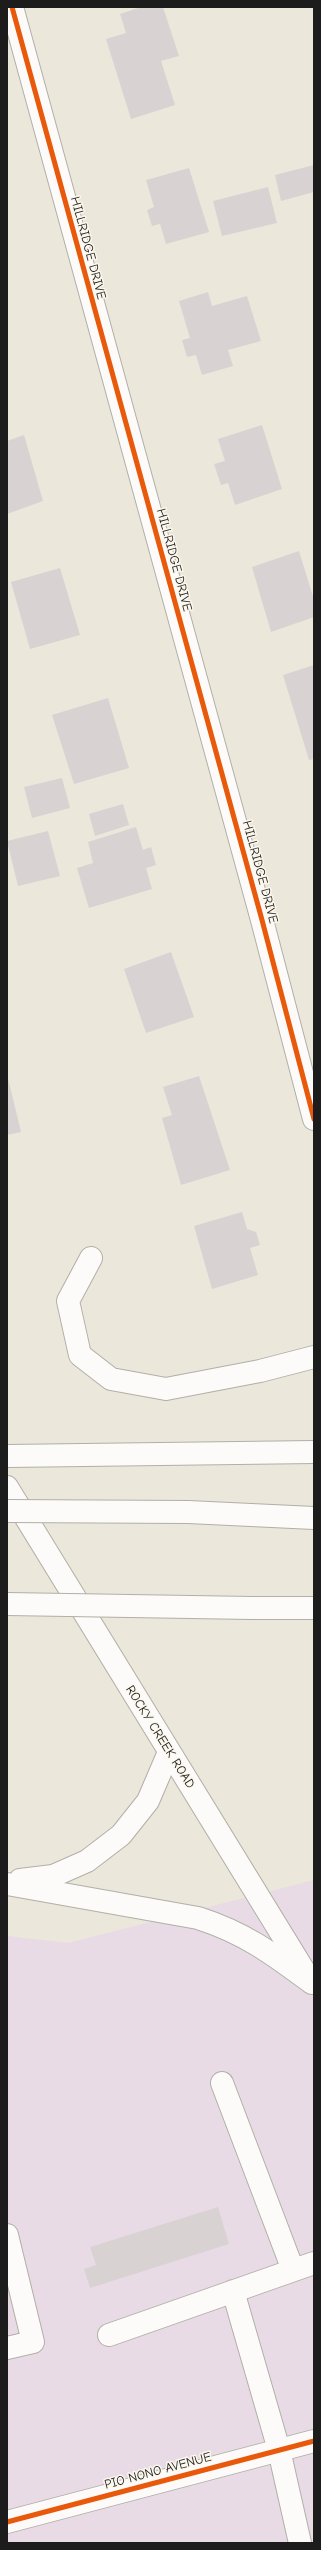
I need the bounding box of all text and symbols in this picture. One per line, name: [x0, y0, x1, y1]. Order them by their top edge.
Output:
street label: HILLRIDGE DRIVE: [67, 195, 109, 301]
street label: HILLRIDGE DRIVE: [153, 507, 195, 613]
street label: HILLRIDGE DRIVE: [239, 819, 281, 925]
street label: ROCKY CREEK ROAD: [122, 1683, 198, 1791]
street label: PIO NONO AVENUE: [103, 2449, 213, 2493]

